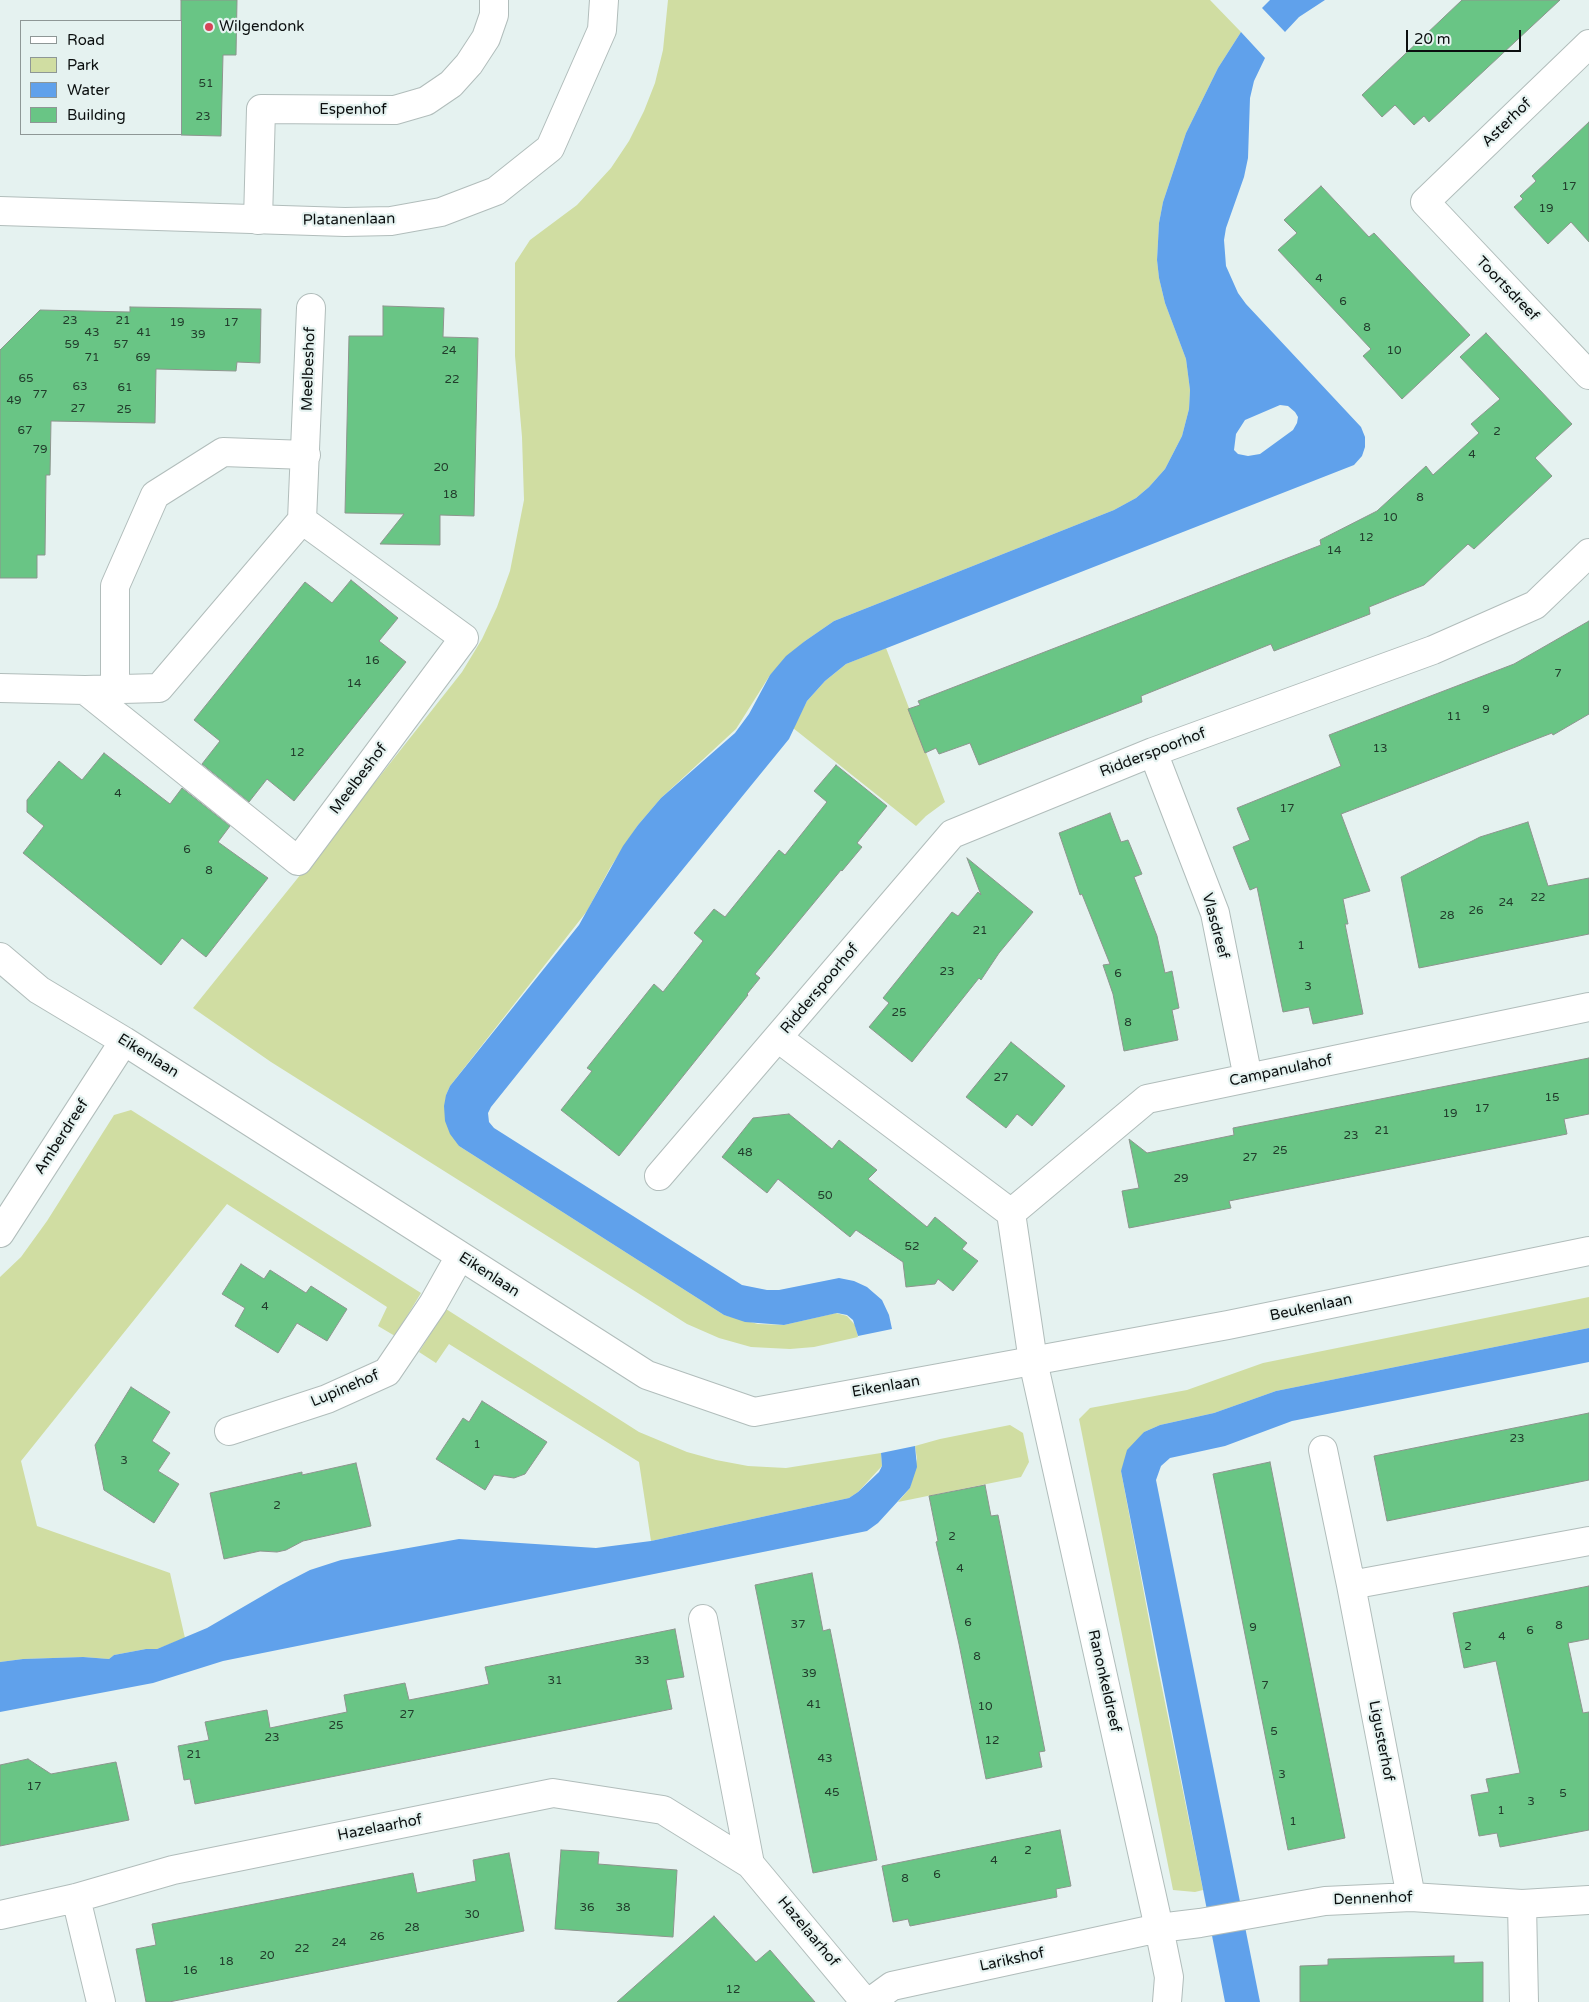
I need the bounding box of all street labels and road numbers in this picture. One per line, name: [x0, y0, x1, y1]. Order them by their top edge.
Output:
street label: Asterhof: [1478, 95, 1536, 151]
street label: Espenhof: [319, 101, 387, 119]
street label: Platanenlaan: [303, 210, 395, 230]
street label: Toortsdreef: [1472, 253, 1542, 325]
street label: Meelbeshof: [299, 327, 319, 411]
street label: Ridderspoorhof: [1097, 725, 1209, 781]
street label: Meelbeshof: [327, 740, 391, 818]
street label: Vlasdreef: [1198, 891, 1232, 961]
street label: Ridderspoorhof: [777, 940, 863, 1038]
street label: Eikenlaan: [114, 1030, 182, 1082]
street label: Campanulahof: [1228, 1051, 1334, 1091]
street label: Amberdreef: [31, 1096, 93, 1178]
street label: Eikenlaan: [455, 1249, 523, 1301]
street label: Beukenlaan: [1268, 1291, 1354, 1325]
street label: Lupinehof: [308, 1367, 382, 1411]
street label: Eikenlaan: [851, 1372, 921, 1402]
street label: Ranonkeldreef: [1083, 1628, 1125, 1734]
street label: Ligusterhof: [1364, 1699, 1398, 1783]
street label: Hazelaarhof: [336, 1811, 424, 1845]
street label: Dennenhof: [1333, 1889, 1413, 1909]
street label: Hazelaarhof: [773, 1893, 843, 1971]
street label: Larikshof: [978, 1944, 1046, 1976]

